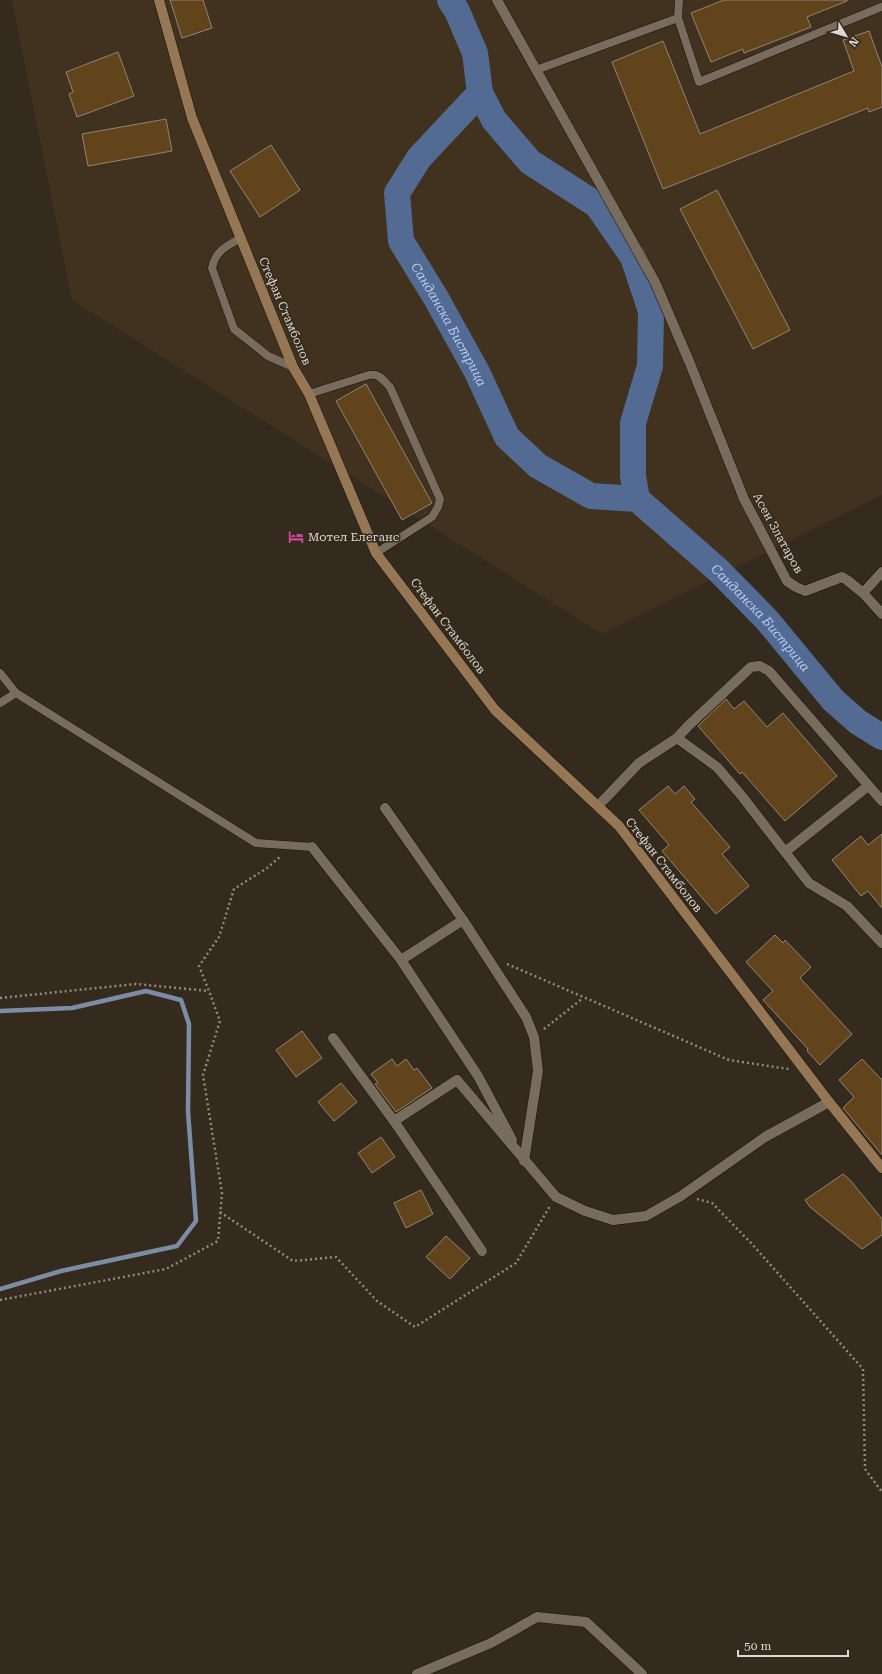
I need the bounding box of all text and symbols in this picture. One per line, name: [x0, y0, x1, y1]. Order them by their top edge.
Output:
north arrow: [826, 16, 866, 56]
text: N: [845, 35, 861, 50]
street label: Стефан Стамболов: [256, 255, 314, 367]
water label: Санданска Бистрица: [408, 260, 490, 389]
street label: Асен Златаров: [750, 490, 806, 576]
hotel icon: Мотел Елеганс: [287, 528, 305, 546]
place label: Мотел Елеганс: [308, 530, 400, 544]
water label: Санданска Бистрица: [709, 561, 814, 674]
street label: Стефан Стамболов: [407, 575, 489, 677]
street label: Стефан Стамболов: [623, 815, 705, 915]
scale bar: [738, 1632, 848, 1658]
text: 50 m: [744, 1639, 771, 1653]

